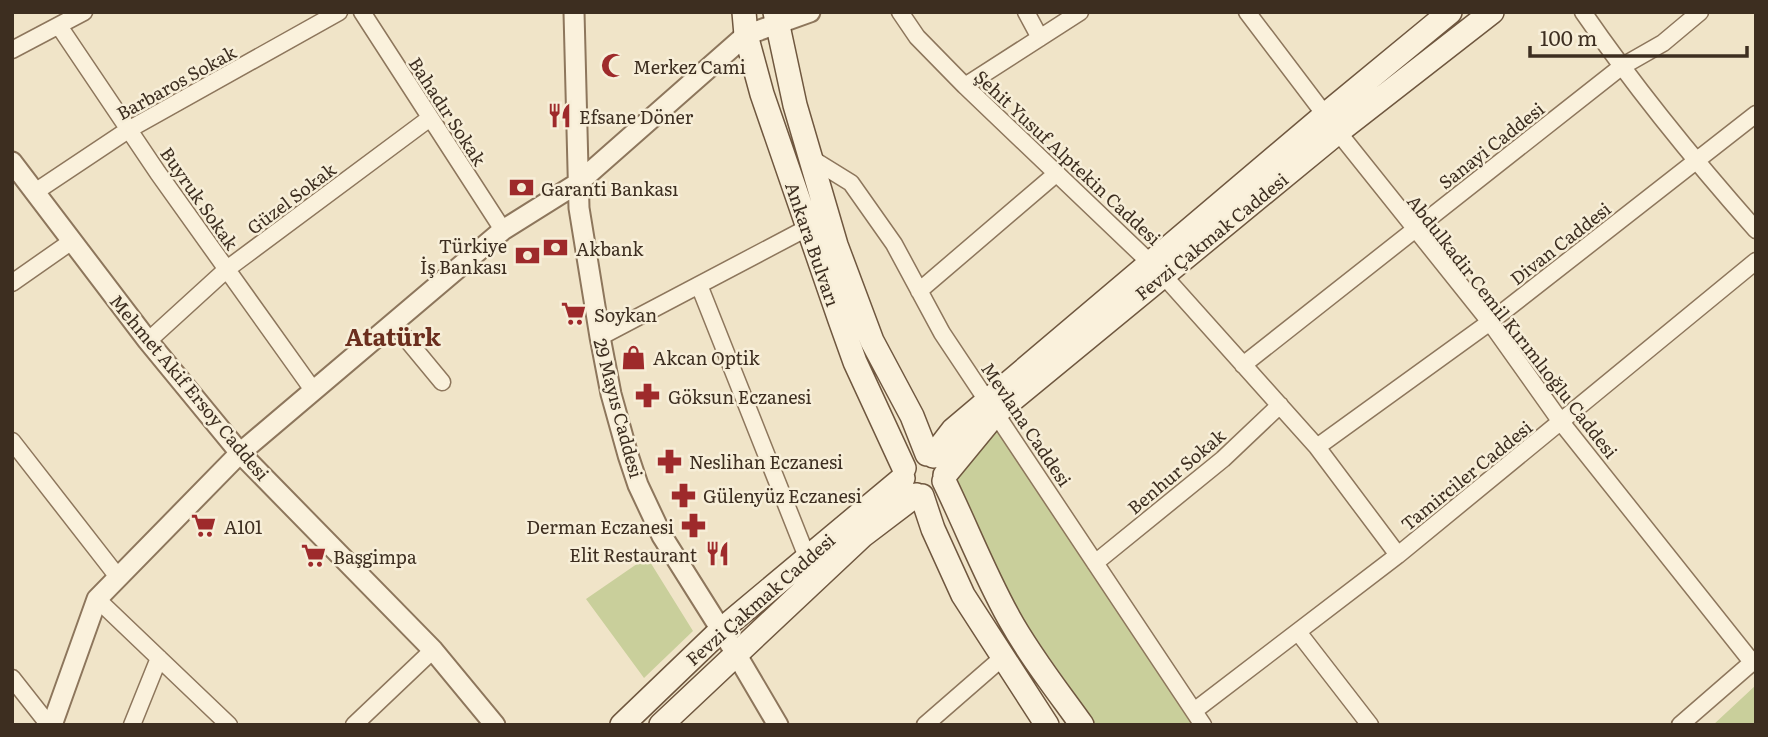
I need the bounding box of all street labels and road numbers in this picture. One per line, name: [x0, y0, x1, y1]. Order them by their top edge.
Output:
street label: Barbaros Sokak: [111, 37, 242, 126]
street label: Bahadır Sokak: [403, 51, 494, 172]
street label: Şehit Yusuf Alptekin Caddesi: [969, 63, 1167, 251]
street label: Sanayi Caddesi: [1432, 95, 1550, 195]
street label: Buyruk Sokak: [154, 141, 246, 256]
street label: Güzel Sokak: [241, 155, 342, 240]
street label: Fevzi Çakmak Caddesi: [1129, 166, 1293, 306]
street label: Ankara Bulvarı: [779, 178, 847, 310]
street label: Abdulkadir Cemil Kırımlıoğlu Caddesi: [1401, 188, 1625, 464]
street label: Divan Caddesi: [1504, 195, 1616, 291]
street label: Mehmet Akif Ersoy Caddesi: [104, 288, 276, 486]
street label: 29 Mayıs Caddesi: [587, 335, 651, 481]
street label: Mevlana Caddesi: [975, 357, 1079, 491]
street label: Tamirciler Caddesi: [1394, 413, 1538, 537]
street label: Benhur Sokak: [1121, 421, 1232, 520]
street label: Fevzi Çakmak Caddesi: [679, 526, 841, 672]

